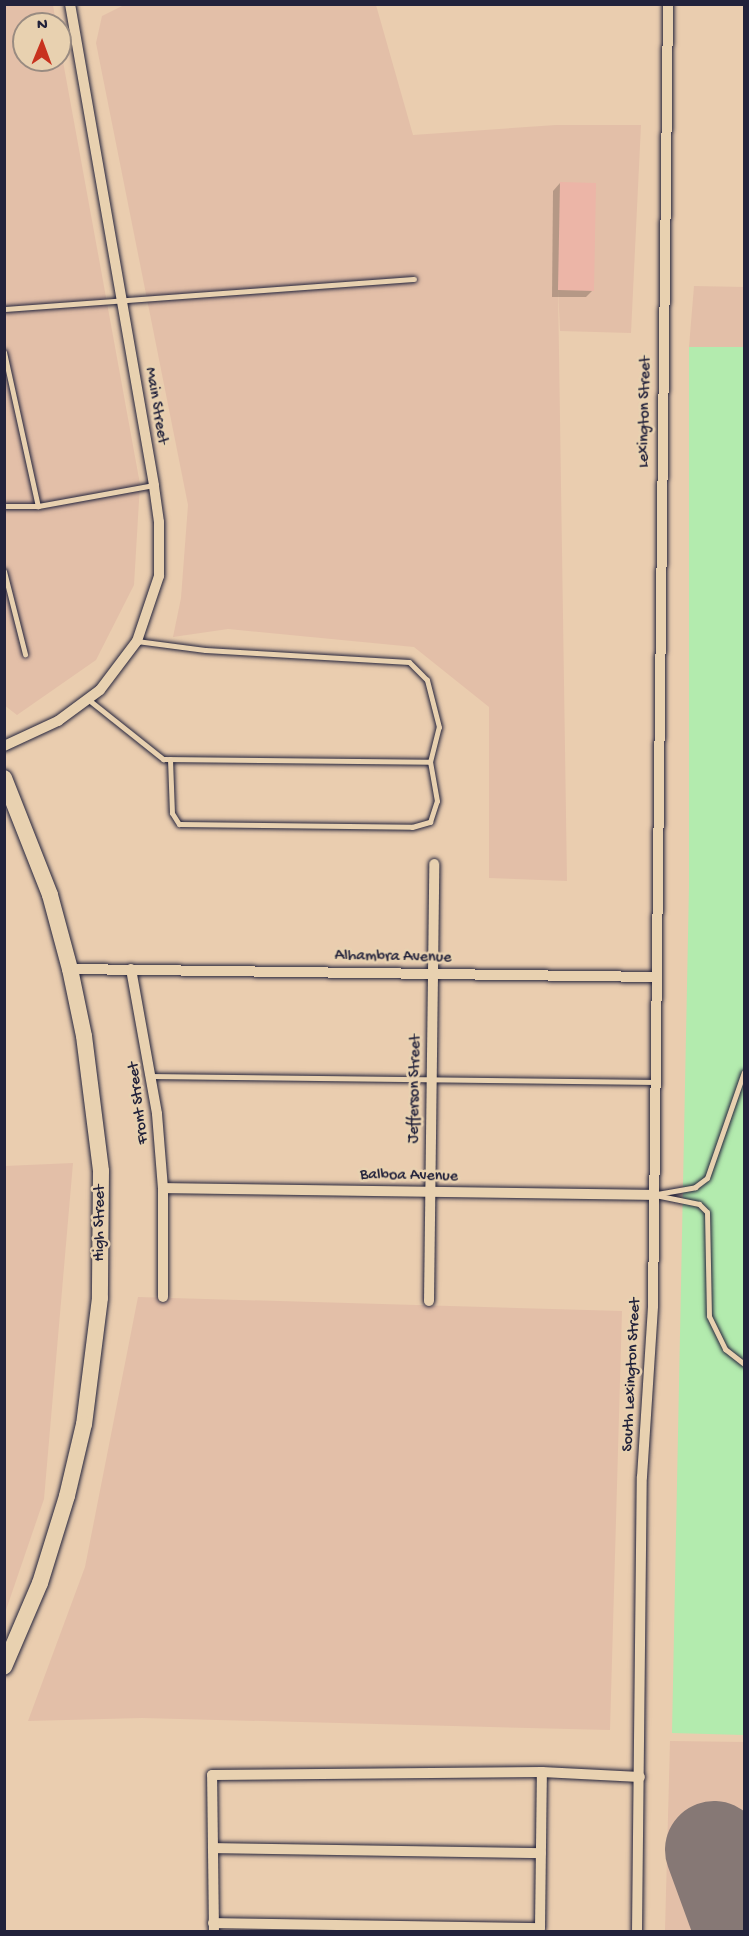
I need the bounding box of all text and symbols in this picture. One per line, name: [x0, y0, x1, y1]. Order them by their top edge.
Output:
north arrow: [12, 12, 72, 72]
text: N: [37, 16, 48, 35]
street label: Lexington Street: [635, 356, 657, 468]
street label: Main Street: [139, 366, 171, 446]
street label: Alhambra Avenue: [334, 947, 452, 969]
street label: Jefferson Street: [405, 1034, 427, 1144]
street label: Front Street: [125, 1061, 155, 1145]
street label: Balboa Avenue: [360, 1167, 458, 1187]
street label: High Street: [91, 1185, 111, 1261]
street label: South Lexington Street: [619, 1298, 647, 1452]

